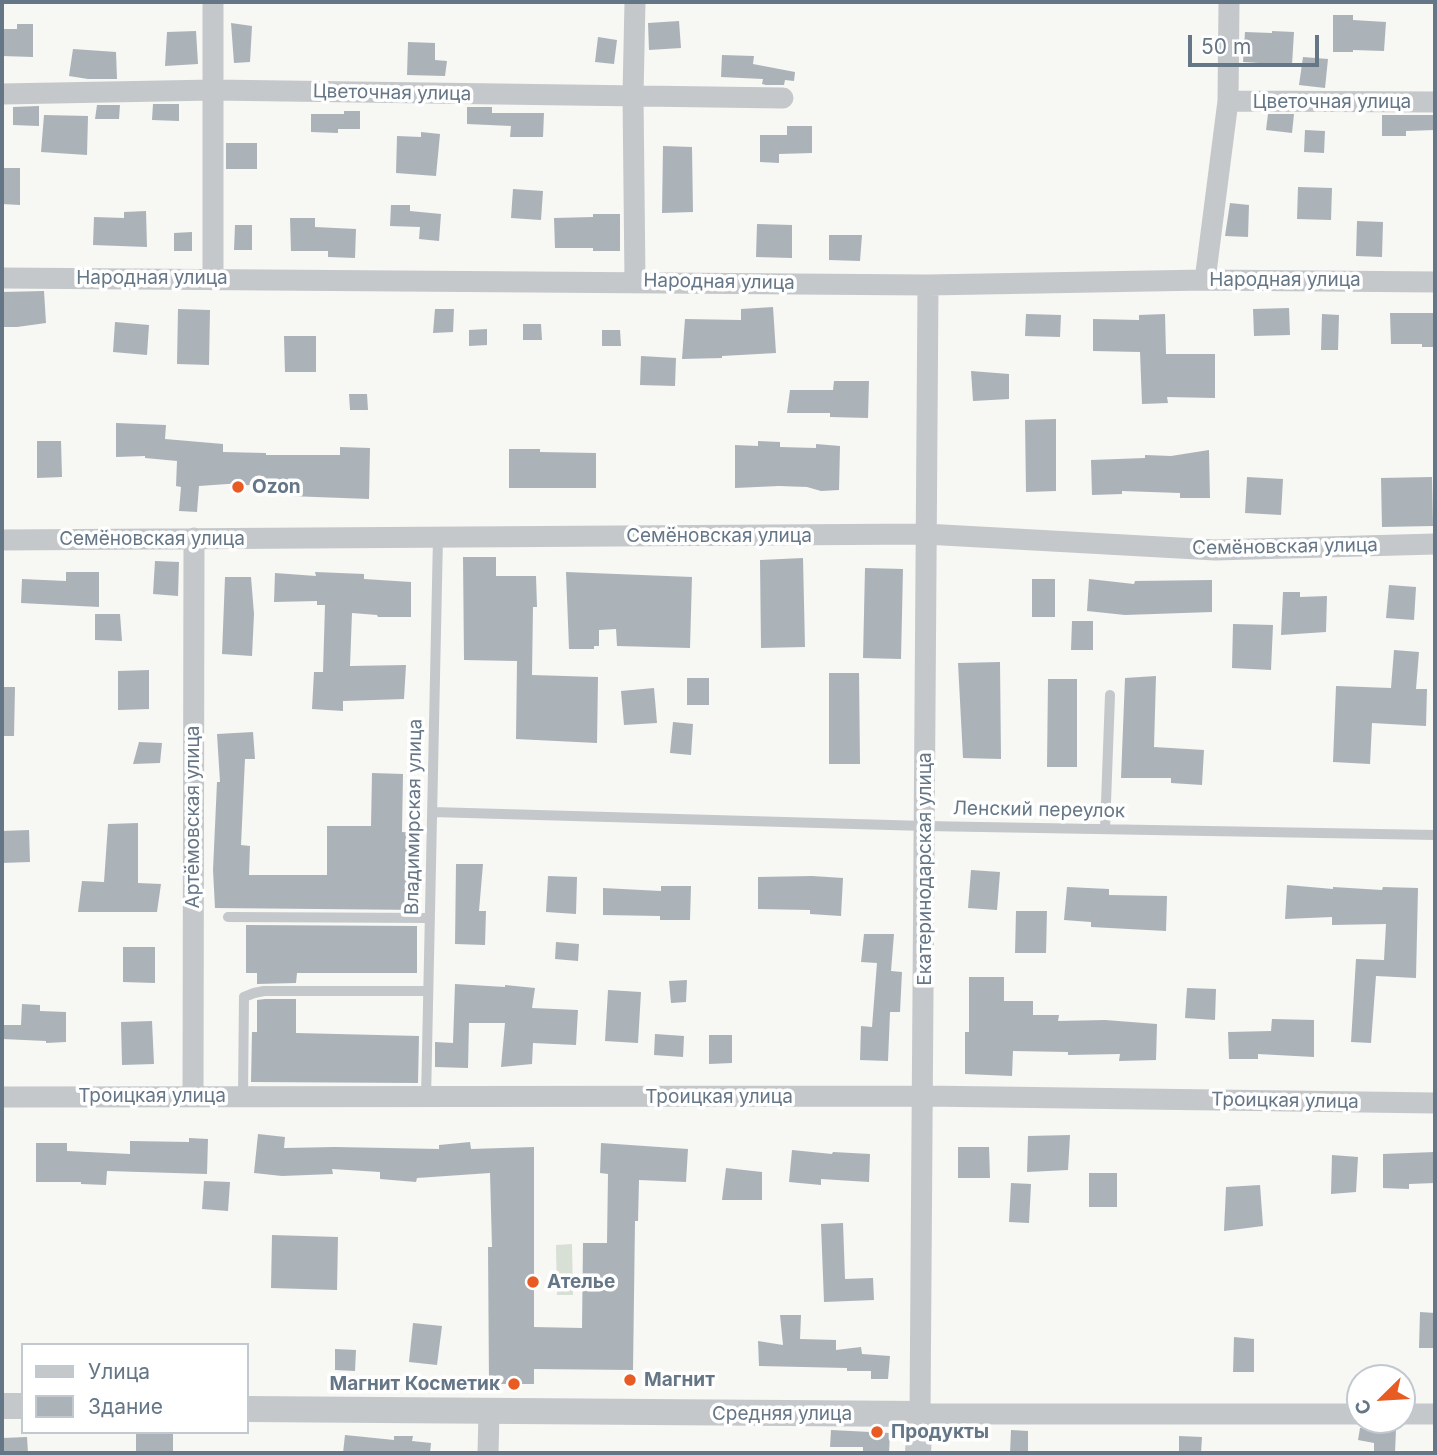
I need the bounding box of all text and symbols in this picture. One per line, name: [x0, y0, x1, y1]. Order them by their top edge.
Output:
scale bar: [1192, 21, 1323, 65]
text: 50 m: [1201, 34, 1251, 59]
street label: Цветочная улица: [313, 80, 471, 106]
street label: Цветочная улица: [1253, 91, 1411, 113]
street label: Народная улица: [76, 267, 228, 289]
street label: Народная улица: [643, 269, 795, 295]
street label: Народная улица: [1209, 269, 1361, 291]
place label: Ozon: [252, 476, 301, 498]
marker: Ozon: [230, 479, 246, 495]
street label: Семёновская улица: [626, 525, 812, 547]
street label: Семёновская улица: [59, 528, 245, 550]
street label: Семёновская улица: [1192, 534, 1378, 560]
street label: Владимирская улица: [401, 719, 427, 915]
street label: Артёмовская улица: [182, 726, 204, 908]
street label: Екатеринодарская улица: [914, 752, 936, 986]
street label: Ленский переулок: [953, 797, 1125, 823]
street label: Троицкая улица: [78, 1085, 226, 1107]
street label: Троицкая улица: [645, 1086, 793, 1108]
street label: Троицкая улица: [1211, 1088, 1359, 1114]
place label: Ателье: [547, 1271, 615, 1293]
marker: Ателье: [525, 1274, 541, 1290]
legend: [21, 1343, 248, 1434]
text: Улица: [88, 1359, 150, 1384]
north arrow: [1346, 1364, 1416, 1434]
place label: Магнит: [644, 1369, 715, 1391]
marker: Магнит: [622, 1372, 638, 1388]
place label: Магнит Косметик: [329, 1373, 500, 1395]
marker: Магнит Косметик: [506, 1376, 522, 1392]
text: Здание: [88, 1394, 163, 1419]
text: С: [1350, 1396, 1377, 1418]
street label: Средняя улица: [712, 1403, 852, 1425]
place label: Продукты: [891, 1421, 989, 1443]
marker: Продукты: [869, 1424, 885, 1440]

